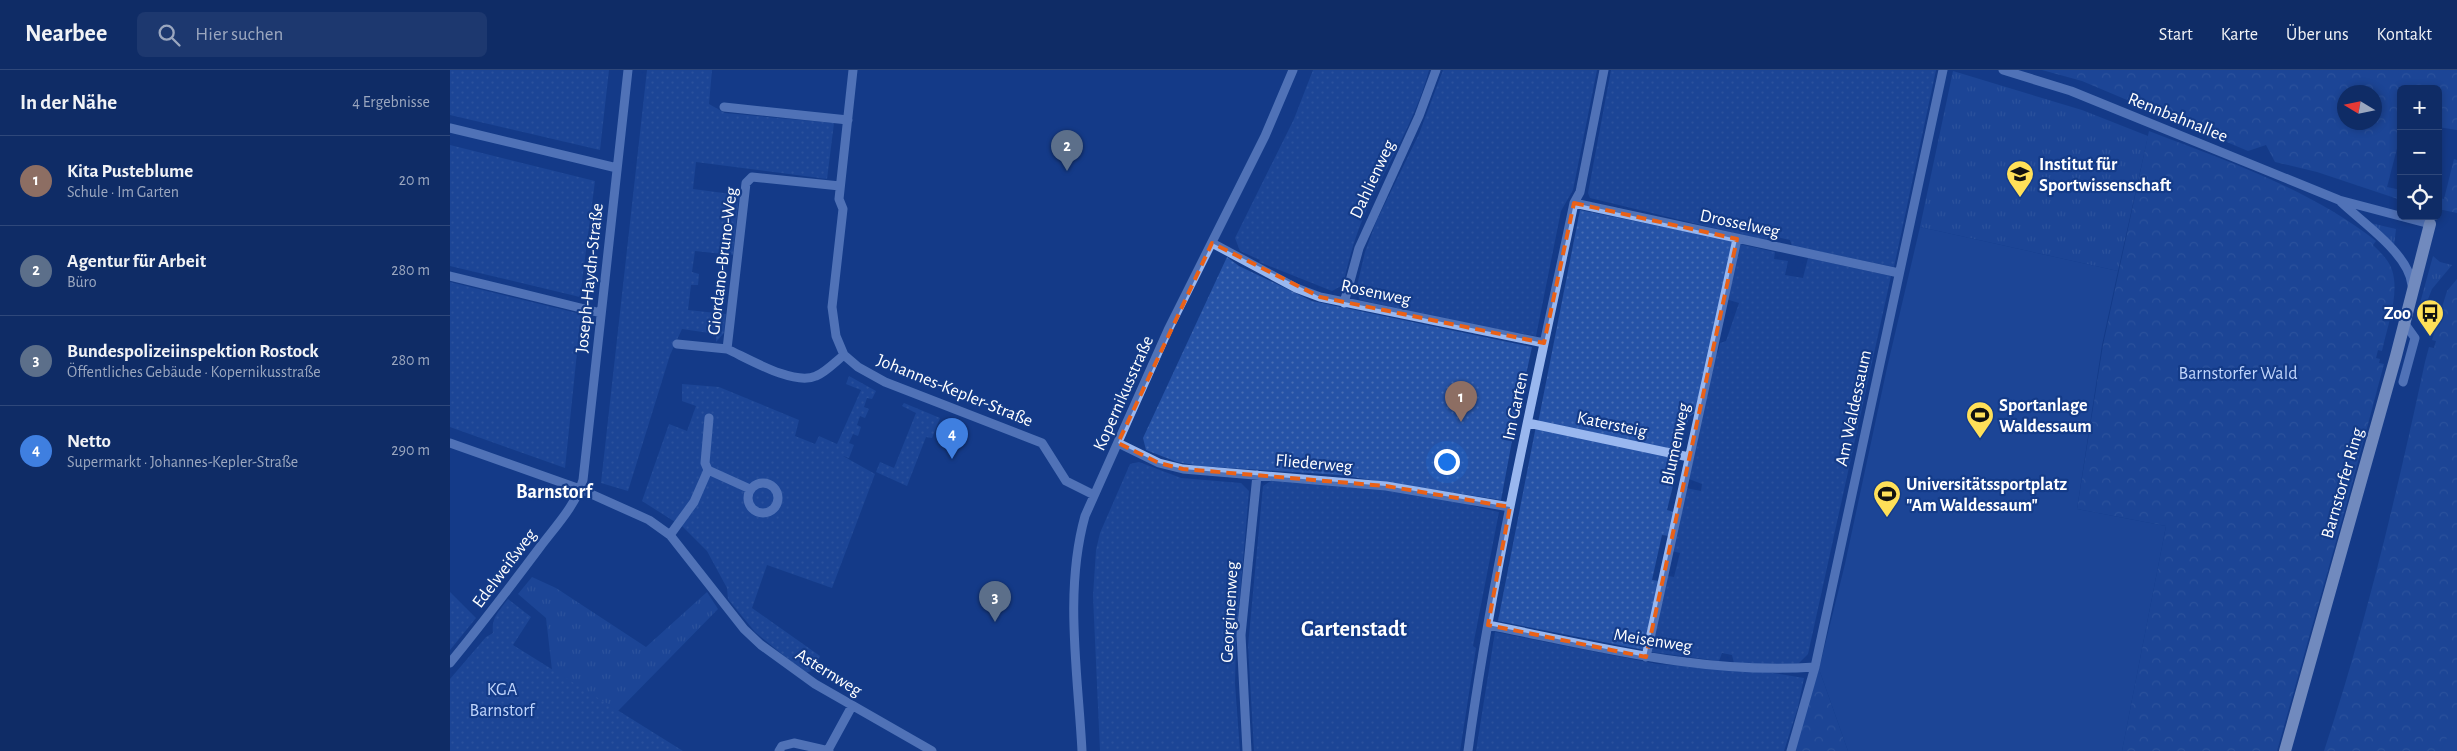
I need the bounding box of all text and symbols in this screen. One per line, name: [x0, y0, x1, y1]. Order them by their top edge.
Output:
search box: [137, 12, 487, 57]
icon: search: [155, 21, 183, 49]
text: Nearbee: [25, 22, 107, 46]
text: Hier suchen: [195, 25, 283, 44]
text: Start: [2159, 26, 2193, 44]
text: Karte: [2221, 26, 2258, 44]
text: Über uns: [2286, 26, 2349, 44]
text: Kontakt: [2377, 26, 2432, 44]
north arrow: [2337, 85, 2382, 130]
map controls: [2397, 85, 2442, 220]
button: +: [2397, 85, 2442, 130]
street label: Rennbahnallee: [2125, 90, 2230, 146]
text: In der Nähe: [20, 92, 117, 113]
text: 4 Ergebnisse: [352, 94, 430, 110]
pin: 2: [1051, 130, 1083, 171]
button: −: [2397, 130, 2442, 175]
street label: Dahlienweg: [1347, 137, 1399, 221]
place label: Institut für Sportwissenschaft: [2039, 156, 2171, 195]
school or university icon: Institut für Sportwissenschaft: [2005, 159, 2035, 198]
text: Kita Pusteblume: [67, 162, 193, 181]
text: 1: [33, 172, 39, 188]
text: 20 m: [399, 172, 430, 188]
button: locate: [2397, 175, 2442, 220]
text: Schule · Im Garten: [67, 184, 179, 200]
street label: Giordano-Bruno-Weg: [705, 186, 741, 336]
street label: Joseph-Haydn-Straße: [573, 202, 607, 354]
street label: Drosselweg: [1698, 207, 1782, 241]
text: Agentur für Arbeit: [67, 252, 206, 271]
text: 2: [32, 262, 40, 278]
text: 280 m: [391, 262, 430, 278]
text: Büro: [67, 274, 97, 290]
street label: Rosenweg: [1339, 277, 1413, 309]
bus stop icon: Zoo: [2415, 298, 2445, 337]
place label: Zoo: [2384, 305, 2411, 323]
street label: Kopernikusstraße: [1091, 333, 1157, 454]
text: Bundespolizeiinspektion Rostock: [67, 342, 319, 361]
street label: Am Waldessaum: [1833, 349, 1875, 468]
street label: Johannes-Kepler-Straße: [874, 351, 1035, 430]
text: 3: [33, 352, 39, 368]
text: 280 m: [391, 352, 430, 368]
text: Öffentliches Gebäude · Kopernikusstraße: [67, 364, 321, 380]
park label: Barnstorfer Wald: [2179, 365, 2297, 383]
street label: Im Garten: [1500, 370, 1532, 442]
pin: 1: [1445, 381, 1477, 422]
place label: Sportanlage Waldessaum: [1999, 397, 2092, 436]
sports icon: Sportanlage Waldessaum: [1965, 400, 1995, 439]
street label: Blumenweg: [1658, 401, 1694, 487]
street label: Katersteig: [1575, 409, 1649, 441]
pin: 4: [936, 418, 968, 459]
street label: Barnstorfer Ring: [2319, 426, 2367, 541]
text: Netto: [67, 432, 111, 451]
text: 4: [32, 442, 40, 458]
text: 290 m: [391, 442, 430, 458]
your location: [1434, 449, 1460, 475]
street label: Fliederweg: [1275, 452, 1353, 476]
text: Supermarkt · Johannes-Kepler-Straße: [67, 454, 298, 470]
place label: Universitätssportplatz "Am Waldessaum": [1906, 476, 2067, 515]
sports icon: Universitätssportplatz "Am Waldessaum": [1872, 479, 1902, 518]
district label: Barnstorf: [516, 482, 594, 502]
street label: Edelweißweg: [469, 526, 540, 611]
street label: Georginenweg: [1218, 561, 1242, 663]
pin: 3: [979, 581, 1011, 622]
district label: Gartenstadt: [1301, 618, 1408, 640]
street label: Meisenweg: [1612, 626, 1694, 656]
street label: Asternweg: [792, 646, 865, 700]
park label: KGA Barnstorf: [470, 681, 536, 720]

